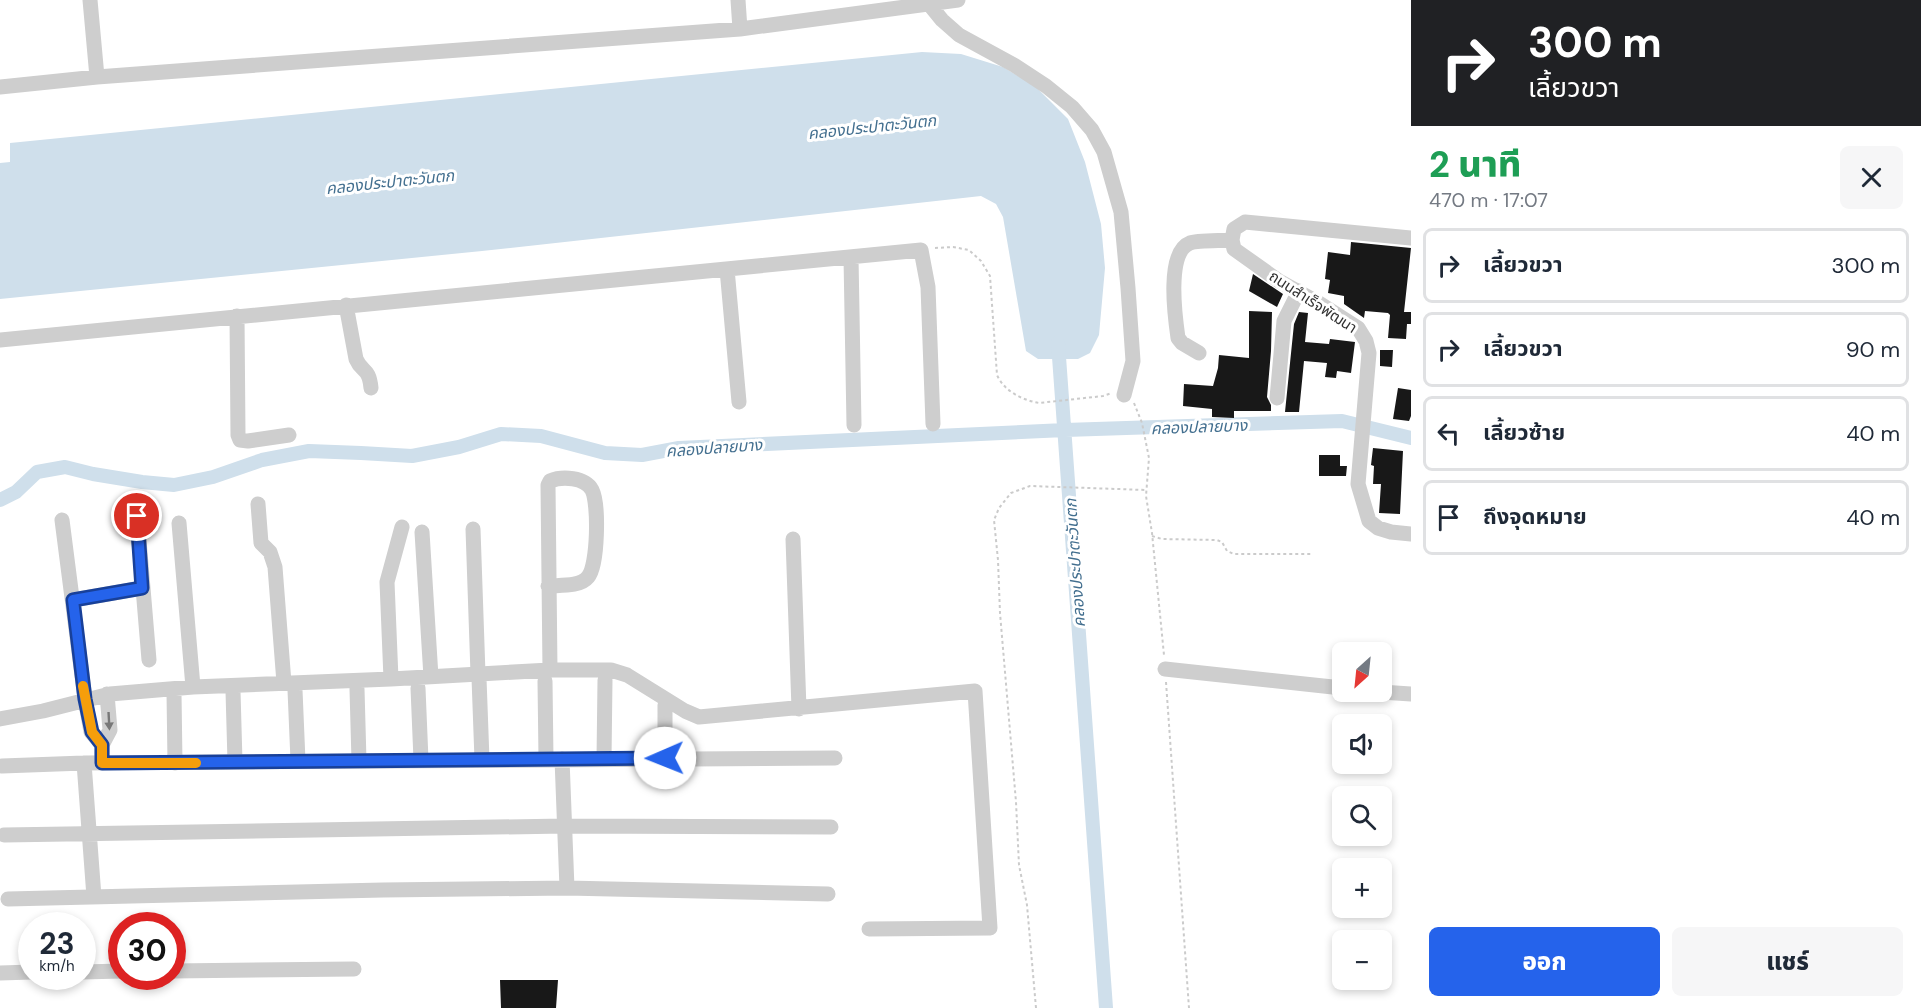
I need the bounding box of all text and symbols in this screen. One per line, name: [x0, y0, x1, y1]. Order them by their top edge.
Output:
text: 300 m: [1528, 15, 1662, 70]
icon: right: [1429, 24, 1507, 102]
text: เลี้ยวขวา: [1528, 70, 1619, 105]
water label: คลองประปาตะวันตก: [807, 110, 939, 144]
text: 2 นาที: [1429, 141, 1521, 188]
button: close: [1840, 146, 1903, 209]
water label: คลองประปาตะวันตก: [325, 165, 457, 199]
text: 470 m · 17:07: [1429, 187, 1548, 213]
icon: right: [1432, 249, 1465, 282]
text: เลี้ยวขวา: [1483, 250, 1563, 279]
text: 300 m: [1831, 251, 1900, 280]
street label: ถนนสำเร็จพัฒนา: [1265, 266, 1361, 338]
icon: right: [1432, 333, 1465, 366]
text: เลี้ยวขวา: [1483, 334, 1563, 363]
text: 90 m: [1846, 335, 1900, 364]
water label: คลองปลายบาง: [1151, 415, 1249, 439]
icon: left: [1432, 417, 1465, 450]
text: เลี้ยวซ้าย: [1483, 418, 1565, 447]
text: 40 m: [1846, 419, 1900, 448]
water label: คลองปลายบาง: [665, 434, 764, 462]
pin: [111, 490, 162, 541]
water label: คลองประปาตะวันตก: [1060, 497, 1090, 628]
icon: arrive: [120, 499, 153, 532]
icon: arrive: [1432, 501, 1465, 534]
text: ถึงจุดหมาย: [1483, 502, 1587, 531]
text: 40 m: [1846, 503, 1900, 532]
north arrow: [1332, 642, 1392, 702]
map controls: [1332, 642, 1392, 990]
one-way arrow: [104, 711, 113, 730]
button: sound: [1332, 714, 1392, 774]
position arrow: [633, 726, 697, 790]
button: search: [1332, 786, 1392, 846]
button: +: [1332, 858, 1392, 918]
speed limit sign: 30: [108, 912, 186, 990]
text: 23: [39, 924, 75, 963]
button: ออก: [1429, 927, 1660, 996]
button: แชร์: [1672, 927, 1903, 996]
button: −: [1332, 930, 1392, 990]
text: km/h: [39, 956, 75, 976]

